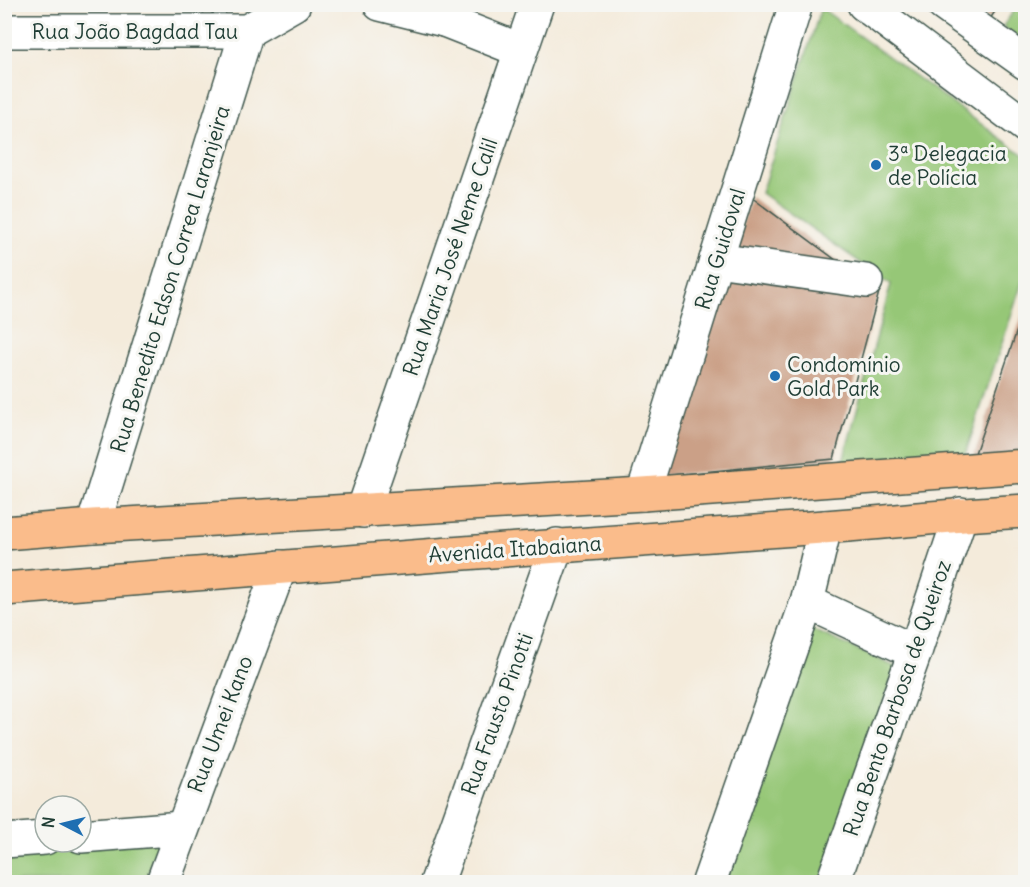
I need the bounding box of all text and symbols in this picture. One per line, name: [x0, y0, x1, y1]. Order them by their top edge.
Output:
street label: Rua João Bagdad Tau: [32, 18, 238, 45]
street label: Rua Benedito Edson Correa Laranjeira: [104, 102, 236, 456]
street label: Rua Maria José Neme Calil: [397, 134, 503, 380]
place label: 3ª Delegacia de Polícia: [888, 140, 1007, 191]
marker: 3ª Delegacia de Polícia: [869, 158, 883, 172]
street label: Rua Guidoval: [689, 185, 751, 313]
place label: Condomínio Gold Park: [787, 351, 901, 402]
marker: Condomínio Gold Park: [768, 369, 782, 383]
street label: Avenida Itabaiana: [428, 529, 602, 569]
street label: Rua Bento Barbosa de Queiroz: [837, 556, 957, 840]
street label: Rua Fausto Pinotti: [455, 629, 539, 799]
street label: Rua Umei Kano: [181, 652, 259, 796]
north arrow: [33, 794, 93, 854]
text: N: [38, 815, 59, 829]

